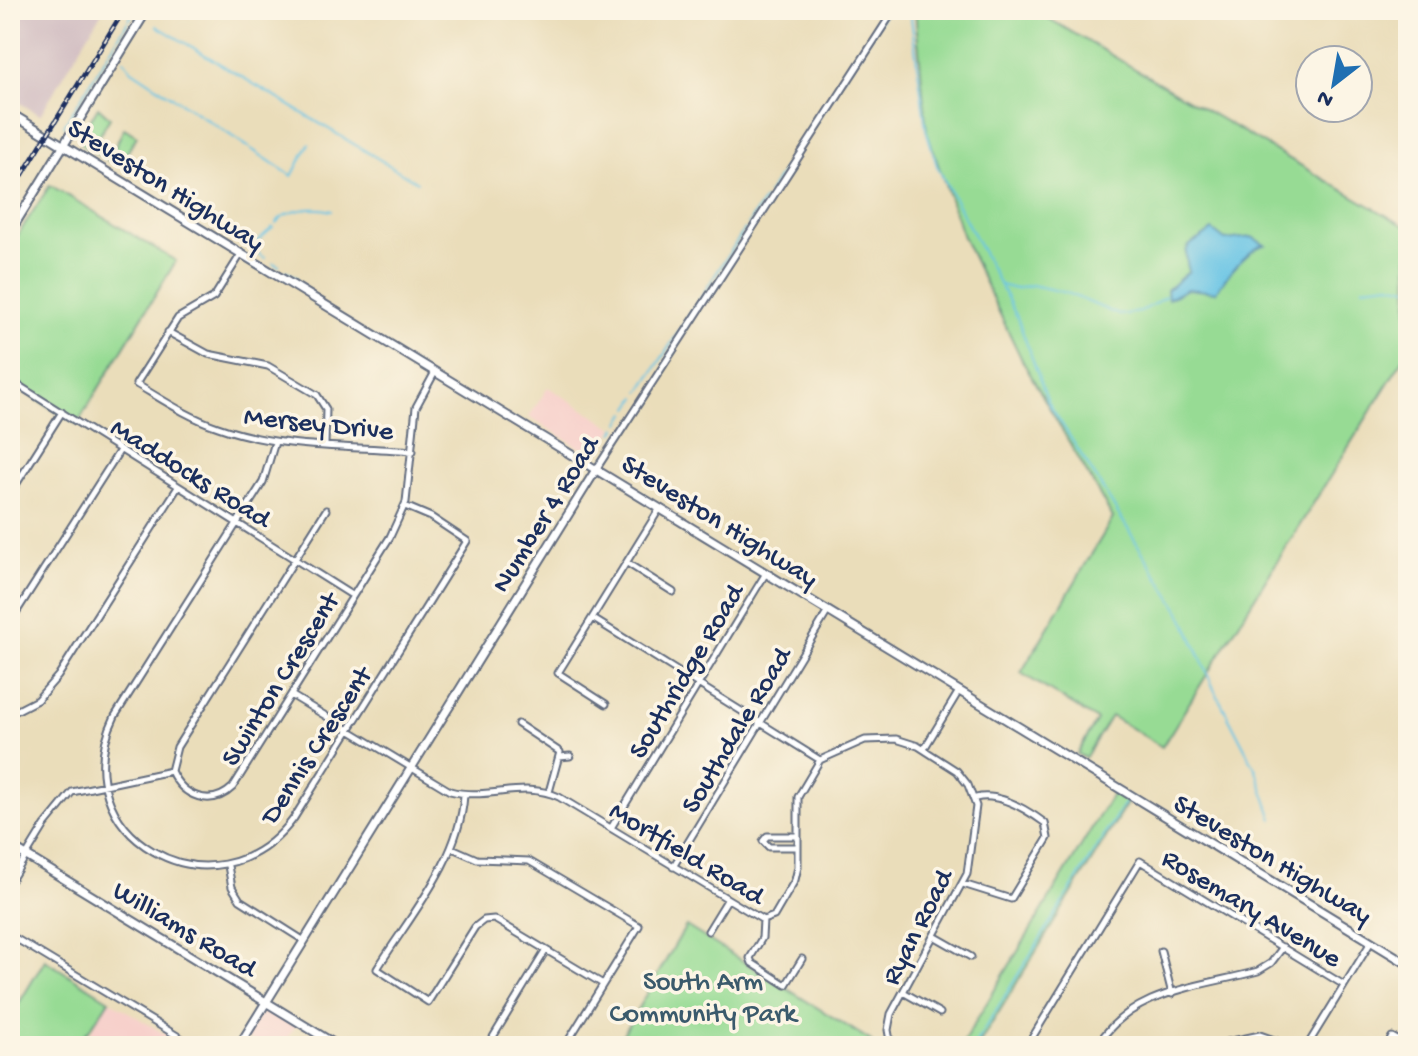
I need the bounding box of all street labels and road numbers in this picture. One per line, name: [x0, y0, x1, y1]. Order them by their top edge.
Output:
street label: Steveston Highway: [60, 113, 269, 261]
street label: Mersey Drive: [242, 401, 395, 450]
street label: Maddocks Road: [104, 412, 278, 539]
street label: Number 4 Road: [486, 429, 609, 600]
street label: Steveston Highway: [614, 449, 823, 597]
street label: Southridge Road: [623, 577, 754, 766]
street label: Swinton Crescent: [215, 585, 350, 773]
street label: Southdale Road: [675, 640, 802, 820]
street label: Dennis Crescent: [254, 659, 382, 833]
street label: Steveston Highway: [1166, 789, 1377, 933]
street label: Mortfield Road: [602, 796, 771, 915]
street label: Rosemary Avenue: [1155, 843, 1347, 977]
street label: Ryan Road: [876, 863, 963, 991]
street label: Williams Road: [106, 875, 264, 988]

